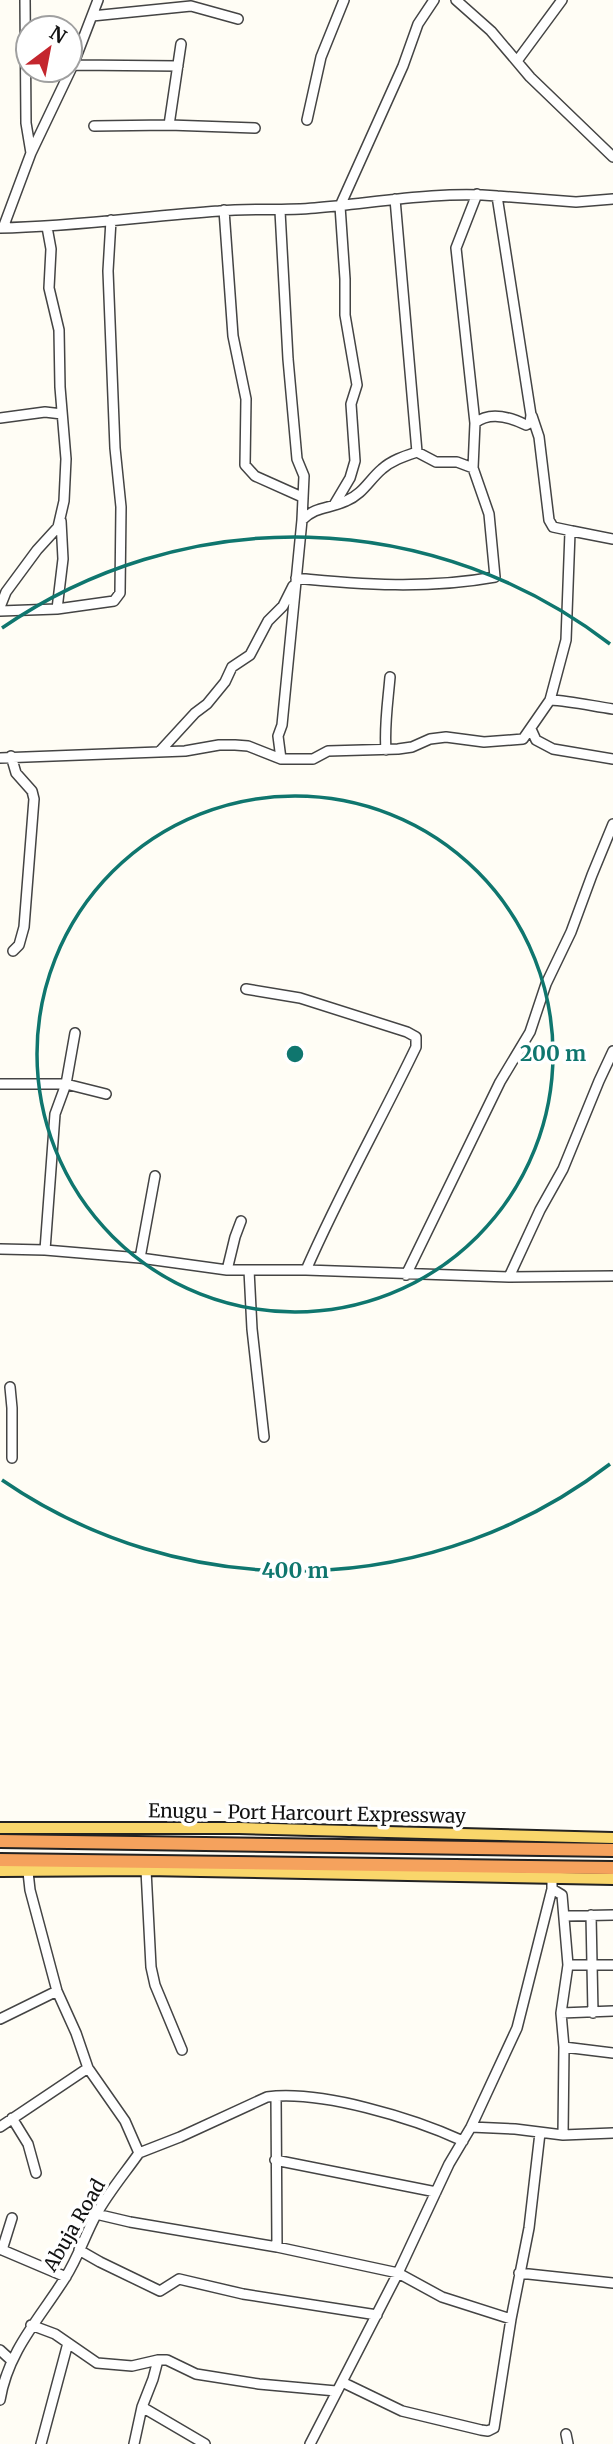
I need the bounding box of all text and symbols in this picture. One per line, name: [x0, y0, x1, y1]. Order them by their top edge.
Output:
north arrow: [14, 14, 84, 84]
text: N: [45, 20, 71, 49]
text: 200 m: [520, 1040, 586, 1067]
centre of rings: [283, 1042, 307, 1066]
text: 400 m: [261, 1557, 329, 1584]
street label: Enugu - Port Harcourt Expressway: [148, 1798, 466, 1828]
street label: Abuja Road: [37, 2174, 110, 2276]

